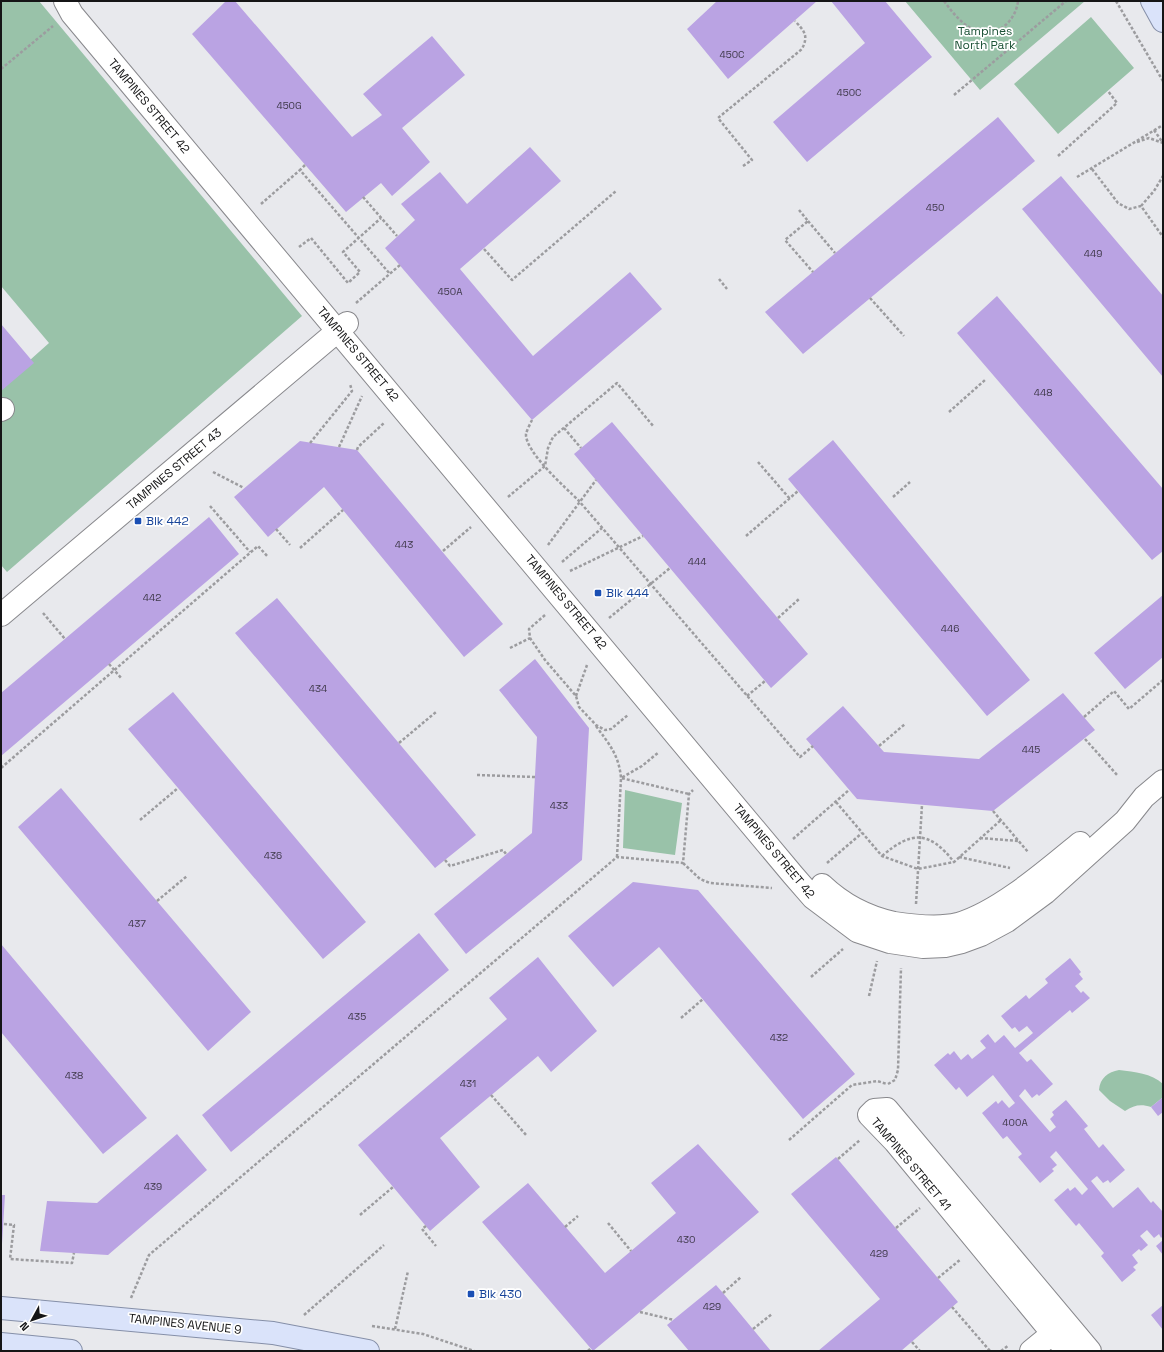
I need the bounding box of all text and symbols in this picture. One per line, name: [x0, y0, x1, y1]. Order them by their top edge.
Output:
park label: Tampines North Park: [955, 23, 1016, 53]
house number: 450C: [719, 48, 745, 61]
street label: TAMPINES STREET 42: [105, 55, 193, 157]
house number: 450C: [836, 86, 862, 99]
house number: 450G: [276, 99, 302, 112]
house number: 450: [926, 201, 944, 214]
house number: 449: [1084, 247, 1102, 260]
house number: 450A: [438, 285, 463, 298]
street label: TAMPINES STREET 42: [314, 303, 402, 405]
house number: 448: [1034, 386, 1052, 399]
street label: TAMPINES STREET 43: [123, 425, 225, 513]
place label: Blk 442: [146, 513, 189, 529]
marker: Blk 442: [133, 516, 143, 526]
house number: 443: [395, 538, 413, 551]
street label: TAMPINES STREET 42: [522, 551, 610, 653]
house number: 444: [688, 555, 706, 568]
place label: Blk 444: [606, 585, 649, 601]
marker: Blk 444: [593, 588, 603, 598]
house number: 442: [143, 591, 161, 604]
house number: 446: [941, 622, 959, 635]
house number: 434: [309, 682, 327, 695]
house number: 445: [1022, 743, 1040, 756]
house number: 433: [550, 799, 568, 812]
street label: TAMPINES STREET 42: [730, 800, 818, 902]
house number: 436: [264, 849, 282, 862]
house number: 437: [128, 917, 146, 930]
house number: 435: [348, 1010, 366, 1023]
house number: 432: [770, 1031, 788, 1044]
house number: 438: [65, 1069, 83, 1082]
house number: 431: [460, 1077, 476, 1090]
street label: TAMPINES STREET 41: [867, 1114, 955, 1214]
house number: 400A: [1002, 1116, 1028, 1129]
house number: 439: [144, 1180, 162, 1193]
house number: 430: [677, 1233, 695, 1246]
house number: 429: [870, 1247, 888, 1260]
place label: Blk 430: [479, 1286, 522, 1302]
marker: Blk 430: [466, 1289, 476, 1299]
north arrow: [12, 1300, 52, 1340]
house number: 429: [703, 1300, 721, 1313]
street label: TAMPINES AVENUE 9: [128, 1310, 242, 1338]
text: N: [17, 1319, 32, 1334]

